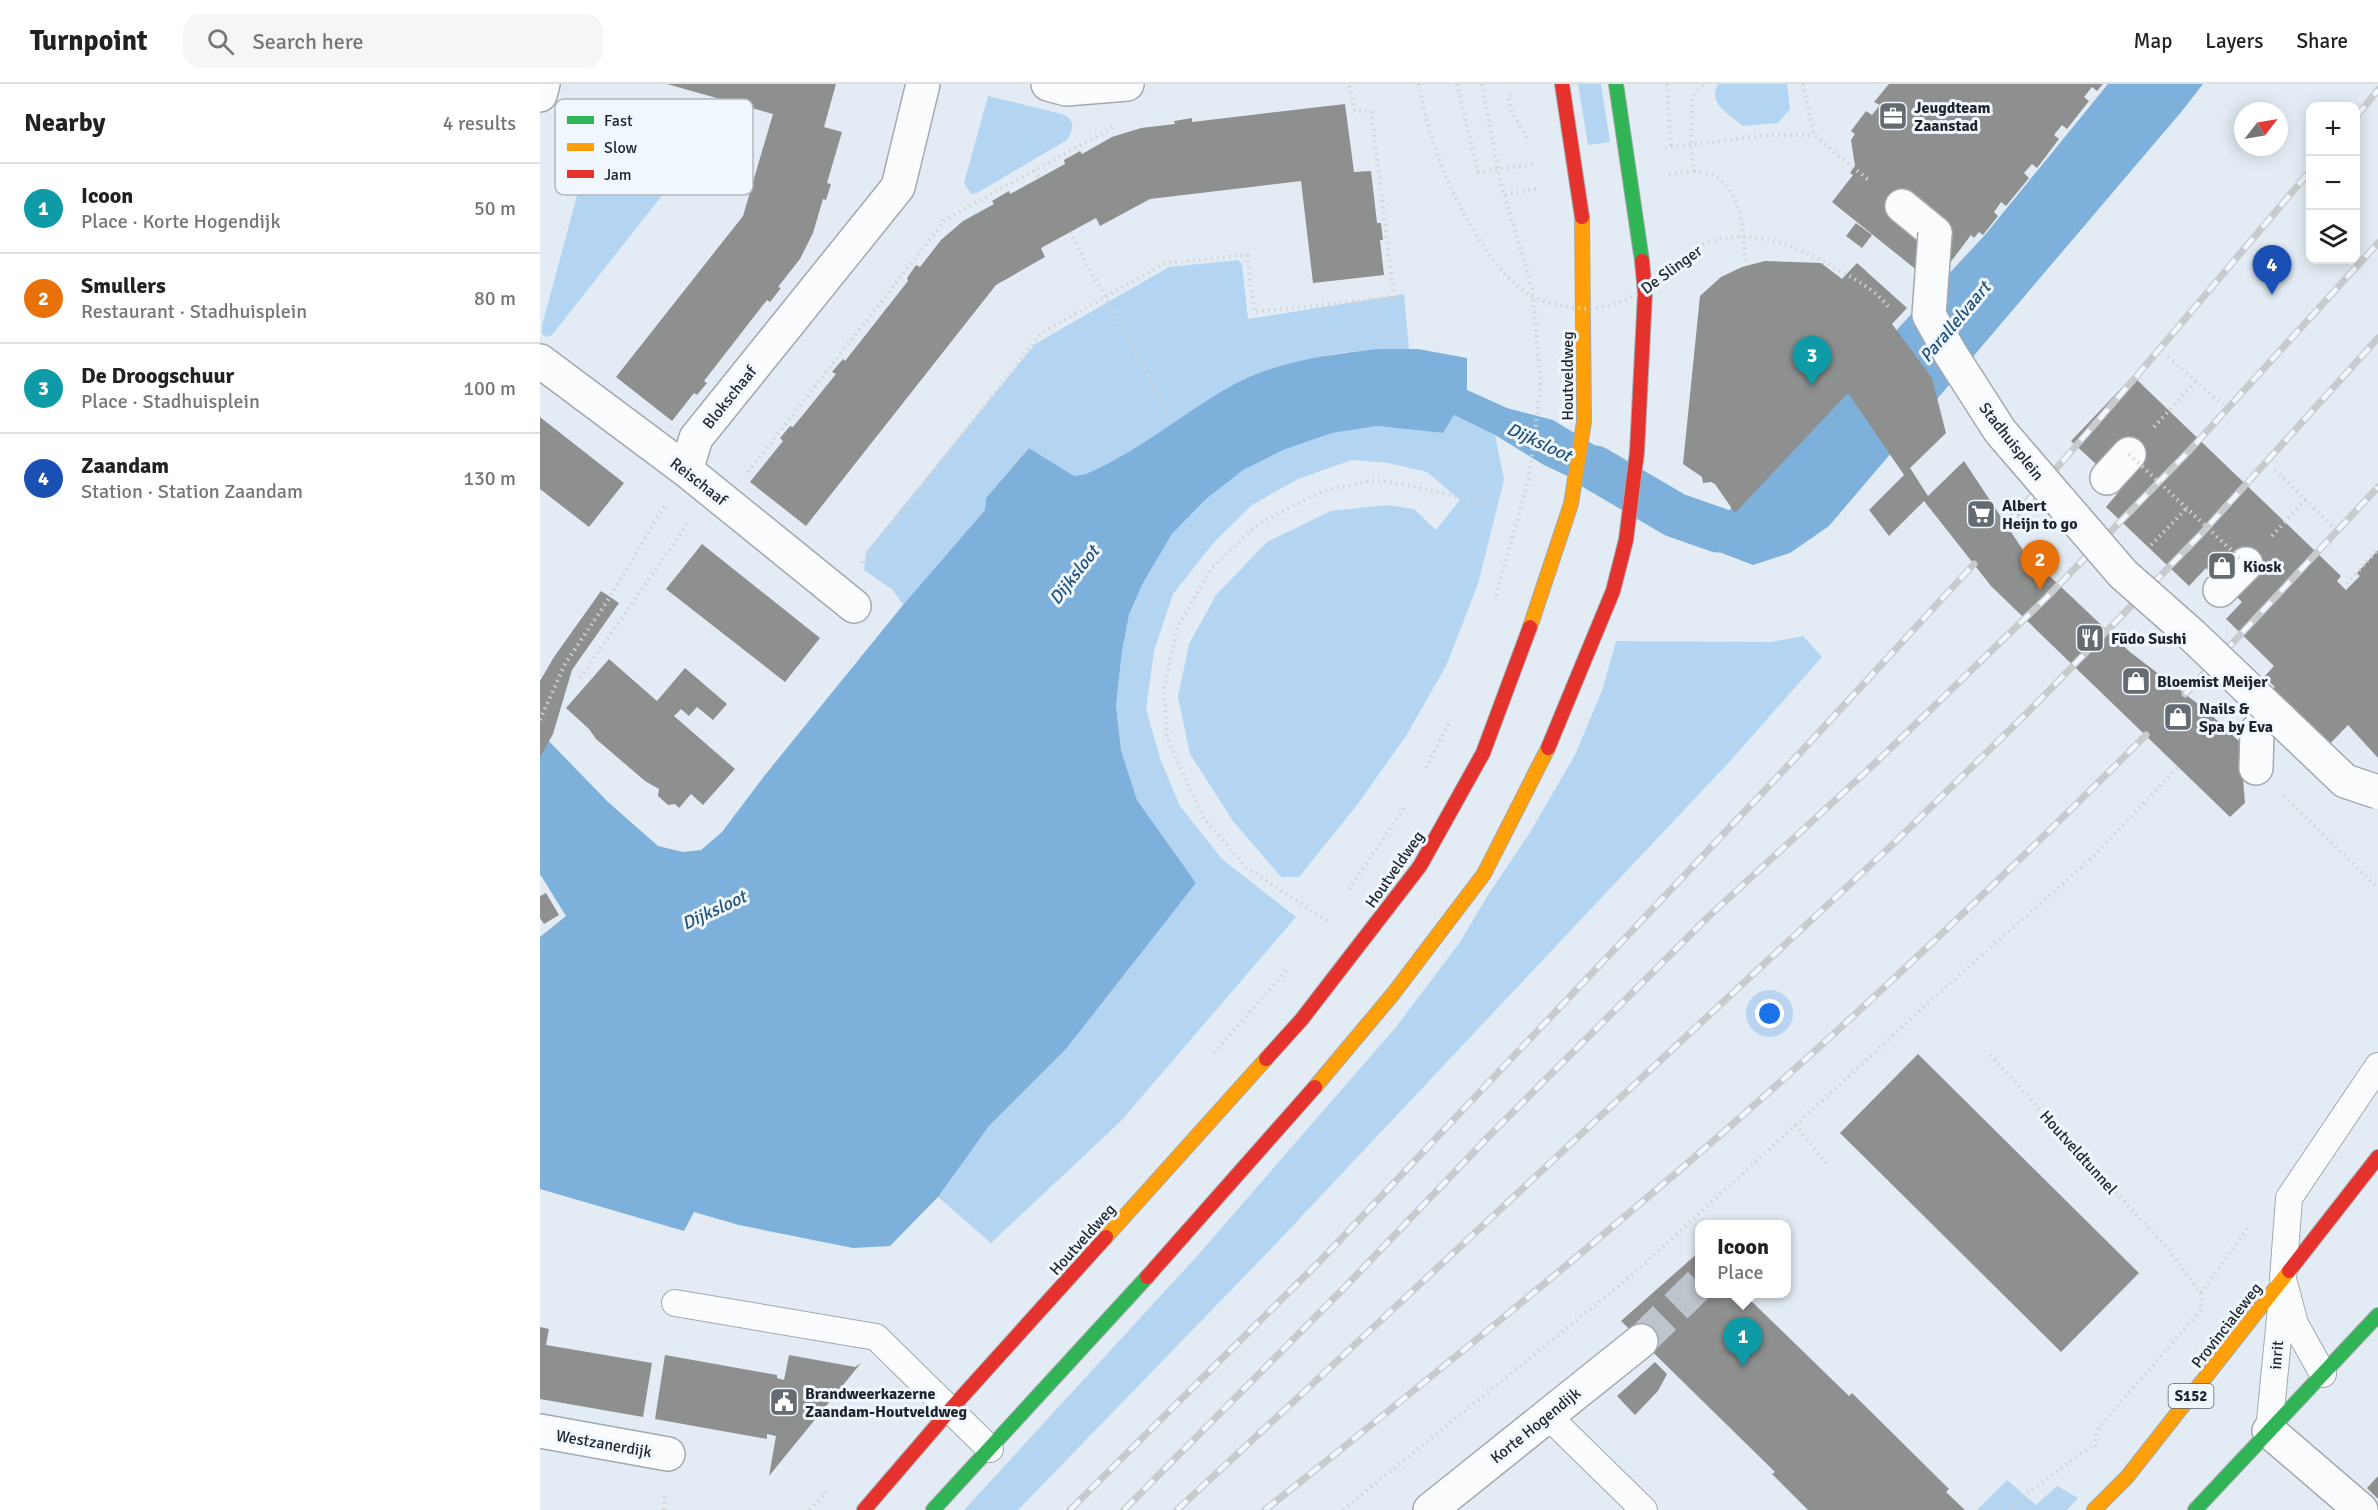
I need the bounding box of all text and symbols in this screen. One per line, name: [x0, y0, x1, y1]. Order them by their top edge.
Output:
search box: [183, 14, 603, 68]
text: Turnpoint: [30, 24, 147, 58]
icon: search: [204, 25, 237, 58]
text: Search here: [252, 28, 363, 55]
text: Map: [2134, 28, 2172, 54]
text: Layers: [2205, 28, 2263, 54]
text: Share: [2296, 28, 2348, 54]
place label: Jeugdteam Zaanstad: [1914, 98, 1990, 136]
legend: [555, 99, 753, 195]
office icon: Jeugdteam Zaanstad: [1877, 100, 1909, 132]
north arrow: [2234, 102, 2288, 156]
map controls: [2306, 102, 2360, 264]
button: +: [2306, 102, 2360, 156]
text: Nearby: [24, 107, 105, 139]
text: 4 results: [443, 111, 516, 136]
text: Fast: [604, 111, 633, 131]
text: Slow: [604, 138, 638, 158]
button: −: [2306, 156, 2360, 210]
text: Jam: [604, 165, 632, 185]
text: Icoon: [81, 182, 133, 209]
text: 1: [38, 196, 49, 221]
text: 50 m: [474, 196, 516, 221]
text: Place · Korte Hogendijk: [81, 209, 280, 234]
button: layers: [2306, 210, 2360, 264]
street label: De Slinger: [1637, 241, 1706, 299]
pin: 4: [2252, 246, 2292, 295]
text: Smullers: [81, 272, 166, 299]
water label: Parallelvaart: [1915, 275, 1997, 367]
text: 2: [38, 286, 49, 311]
text: 80 m: [474, 286, 516, 311]
text: Restaurant · Stadhuisplein: [81, 299, 307, 324]
street label: Houtveldweg: [1558, 331, 1578, 421]
pin: 3: [1792, 336, 1832, 386]
text: De Droogschuur: [81, 362, 234, 389]
street label: Blokschaaf: [698, 362, 762, 433]
text: 3: [38, 376, 49, 401]
text: 100 m: [463, 376, 516, 401]
text: Place · Stadhuisplein: [81, 389, 260, 414]
street label: Stadhuisplein: [1974, 398, 2048, 485]
water label: Dijksloot: [1503, 418, 1577, 468]
text: Zaandam: [81, 452, 169, 479]
street label: Reischaaf: [666, 453, 731, 511]
text: 4: [38, 466, 49, 491]
text: 130 m: [463, 466, 516, 491]
text: Station · Station Zaandam: [81, 479, 303, 504]
place label: Albert Heijn to go: [2002, 496, 2078, 534]
supermarket icon: Albert Heijn to go: [1965, 498, 1997, 530]
water label: Dijksloot: [1044, 539, 1105, 609]
pin: 2: [2020, 540, 2060, 590]
shop icon: Kiosk: [2206, 550, 2238, 582]
place label: Kiosk: [2243, 557, 2282, 577]
restaurant icon: Fūdo Sushi: [2074, 622, 2106, 654]
place label: Fūdo Sushi: [2111, 629, 2187, 649]
shop icon: Bloemist Meijer: [2120, 665, 2152, 697]
place label: Bloemist Meijer: [2157, 672, 2268, 692]
place label: Nails & Spa by Eva: [2199, 699, 2273, 737]
shop icon: Nails & Spa by Eva: [2162, 701, 2194, 733]
street label: Houtveldweg: [1361, 827, 1429, 912]
water label: Dijksloot: [678, 884, 752, 934]
your location: [1755, 999, 1784, 1028]
street label: Houtveldtunnel: [2035, 1106, 2121, 1199]
street label: Houtveldweg: [1045, 1200, 1120, 1280]
popup: [1695, 1220, 1791, 1298]
text: Icoon: [1717, 1233, 1769, 1260]
text: Place: [1717, 1260, 1764, 1285]
street label: Provincialeweg: [2187, 1279, 2266, 1372]
pin: 1: [1724, 1318, 1762, 1367]
street label: inrit: [2266, 1339, 2288, 1370]
street label: Korte Hogendijk: [1486, 1383, 1585, 1468]
place label: Brandweerkazerne Zaandam-Houtveldweg: [805, 1384, 967, 1422]
road number: S152: [2168, 1384, 2214, 1408]
public building icon: Brandweerkazerne Zaandam-Houtveldweg: [768, 1386, 800, 1418]
street label: Westzanerdijk: [554, 1426, 653, 1462]

